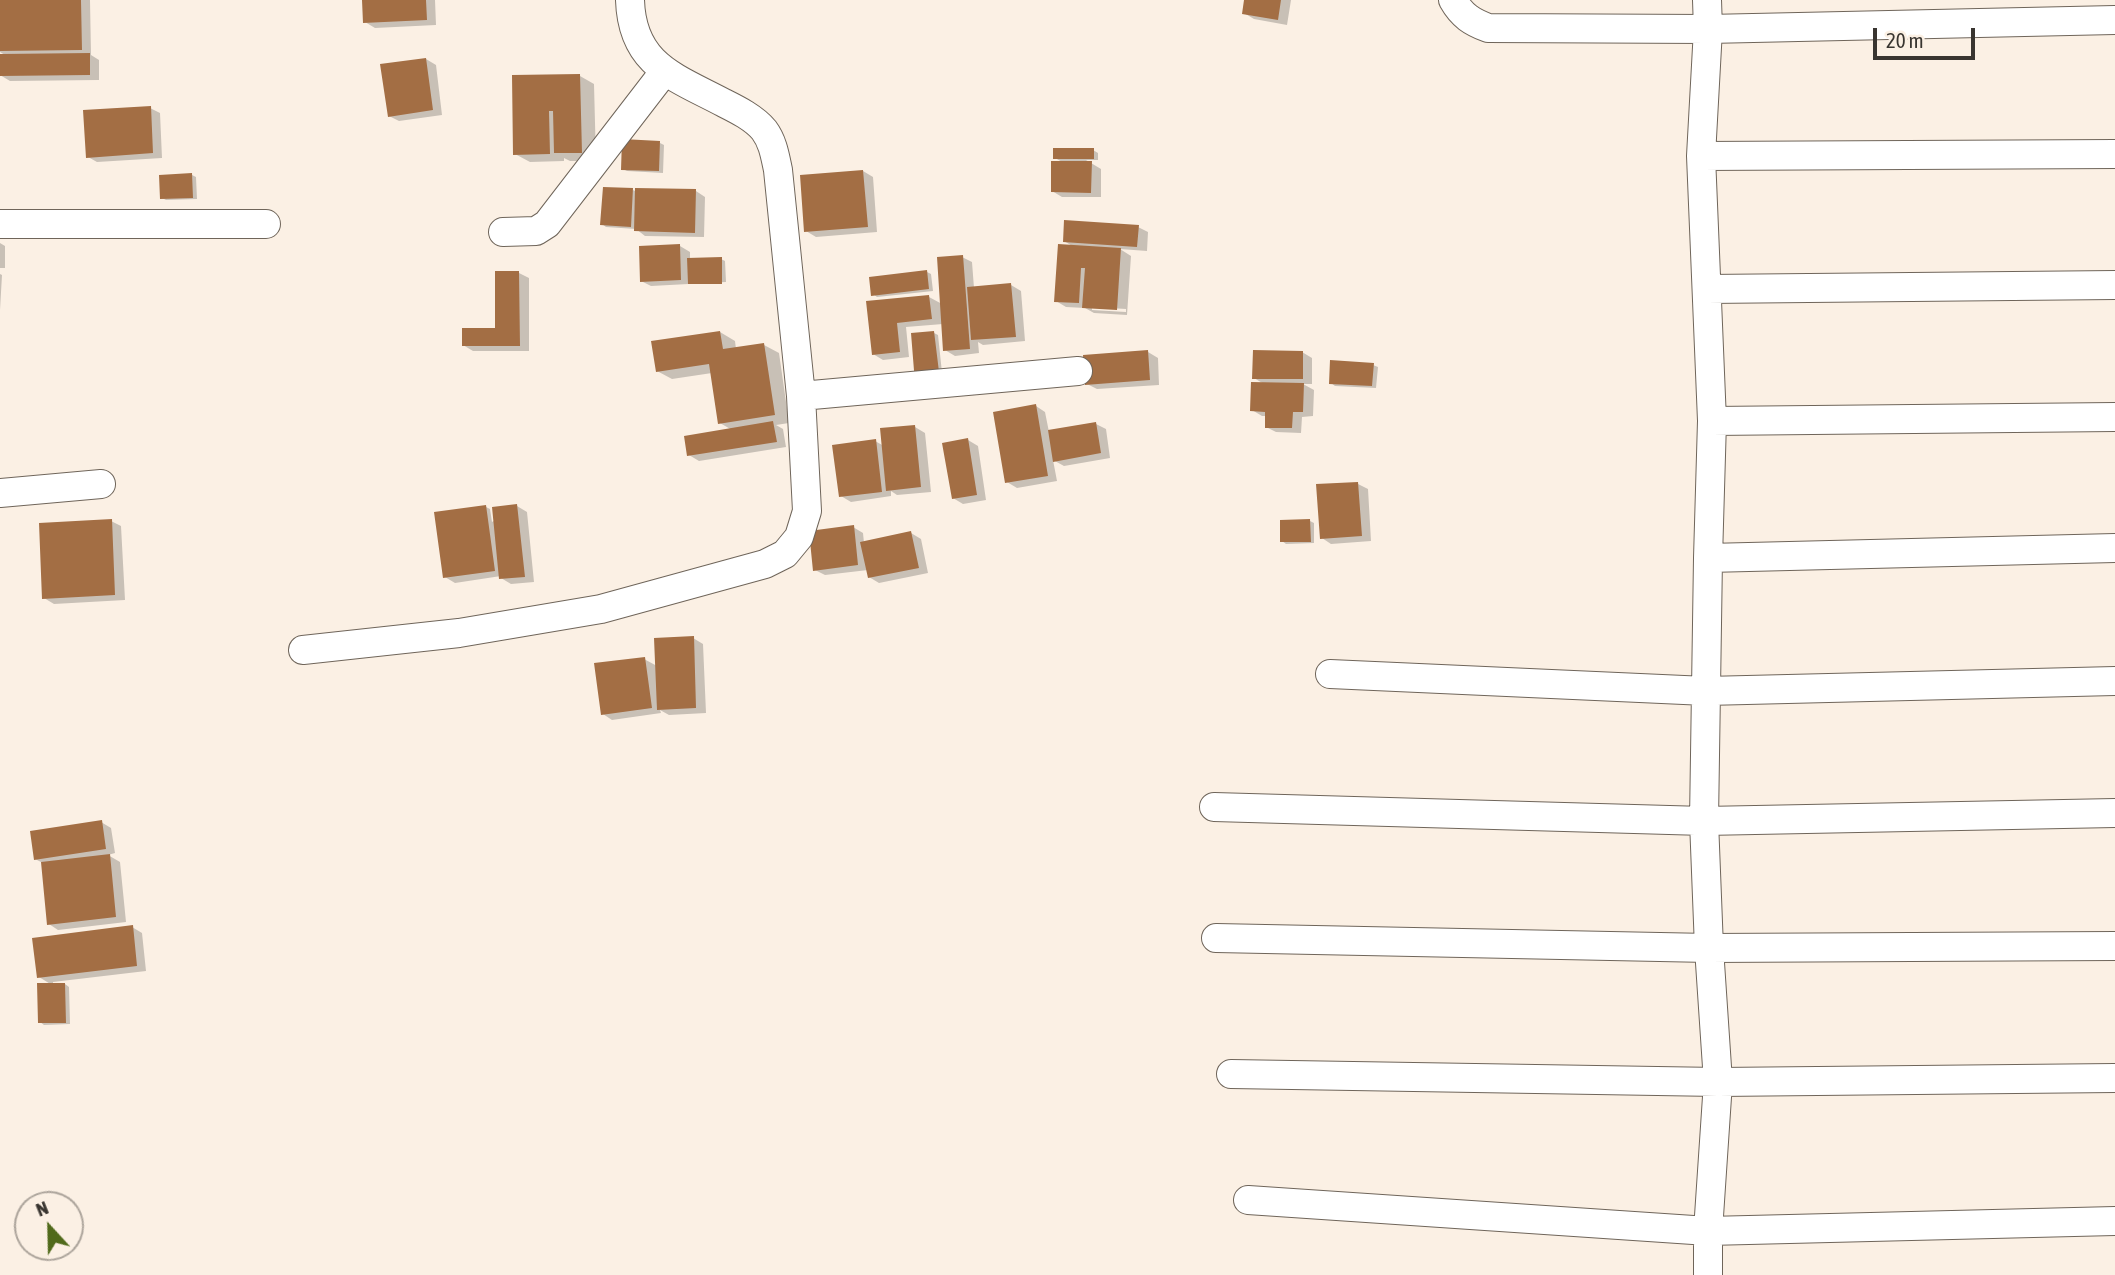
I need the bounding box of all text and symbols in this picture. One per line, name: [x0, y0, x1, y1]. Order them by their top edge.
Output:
scale bar: [1877, 14, 1979, 58]
text: 20 m: [1886, 28, 1924, 52]
north arrow: [14, 1191, 84, 1261]
text: N: [33, 1196, 51, 1221]

